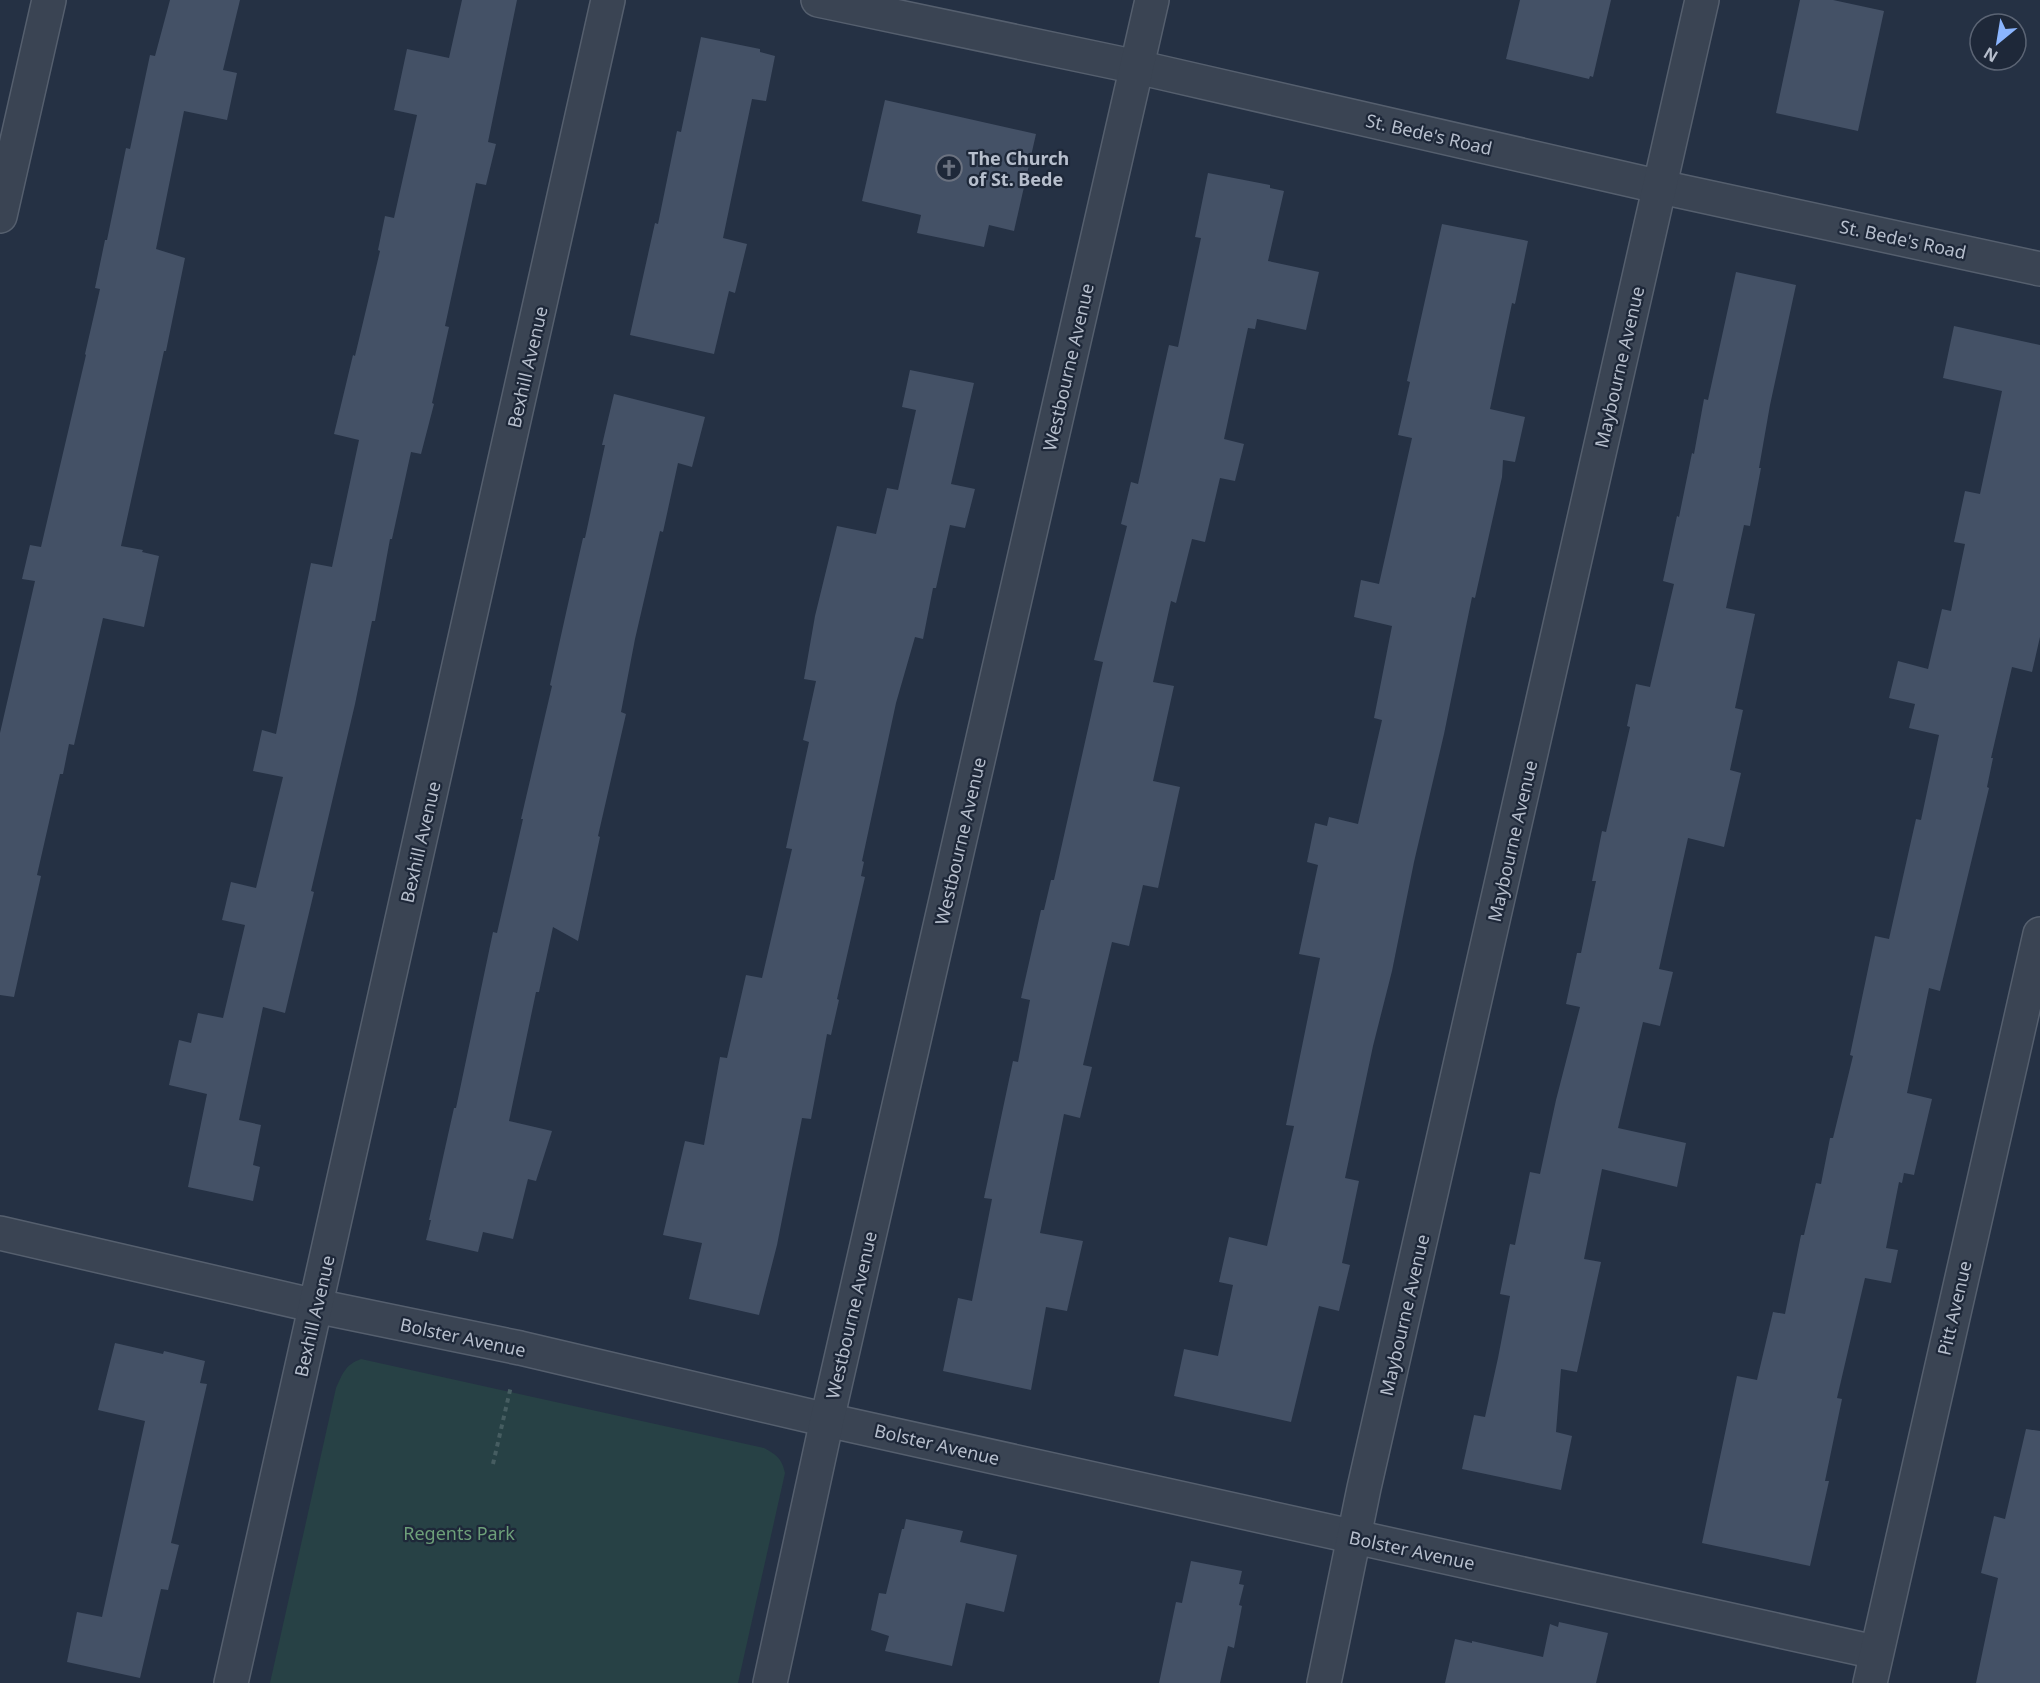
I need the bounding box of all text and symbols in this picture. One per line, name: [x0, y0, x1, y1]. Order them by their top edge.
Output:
north arrow: [1968, 12, 2028, 72]
text: N: [1979, 42, 2002, 68]
street label: St. Bede's Road: [1364, 108, 1494, 160]
place label: The Church of St. Bede: [968, 146, 1069, 191]
church icon: The Church of St. Bede: [934, 153, 964, 183]
street label: St. Bede's Road: [1837, 214, 1969, 264]
street label: Westbourne Avenue: [1037, 281, 1099, 453]
street label: Maybourne Avenue: [1589, 284, 1649, 450]
street label: Bexhill Avenue: [501, 304, 553, 430]
street label: Westbourne Avenue: [929, 755, 991, 927]
street label: Maybourne Avenue: [1482, 758, 1542, 924]
street label: Bexhill Avenue: [394, 779, 446, 905]
street label: Westbourne Avenue: [820, 1229, 882, 1401]
street label: Maybourne Avenue: [1374, 1232, 1434, 1398]
street label: Bexhill Avenue: [288, 1253, 340, 1379]
street label: Pitt Avenue: [1931, 1258, 1977, 1358]
street label: Bolster Avenue: [398, 1312, 528, 1362]
street label: Bolster Avenue: [872, 1418, 1002, 1470]
park label: Regents Park: [403, 1521, 515, 1545]
street label: Bolster Avenue: [1347, 1525, 1477, 1575]

